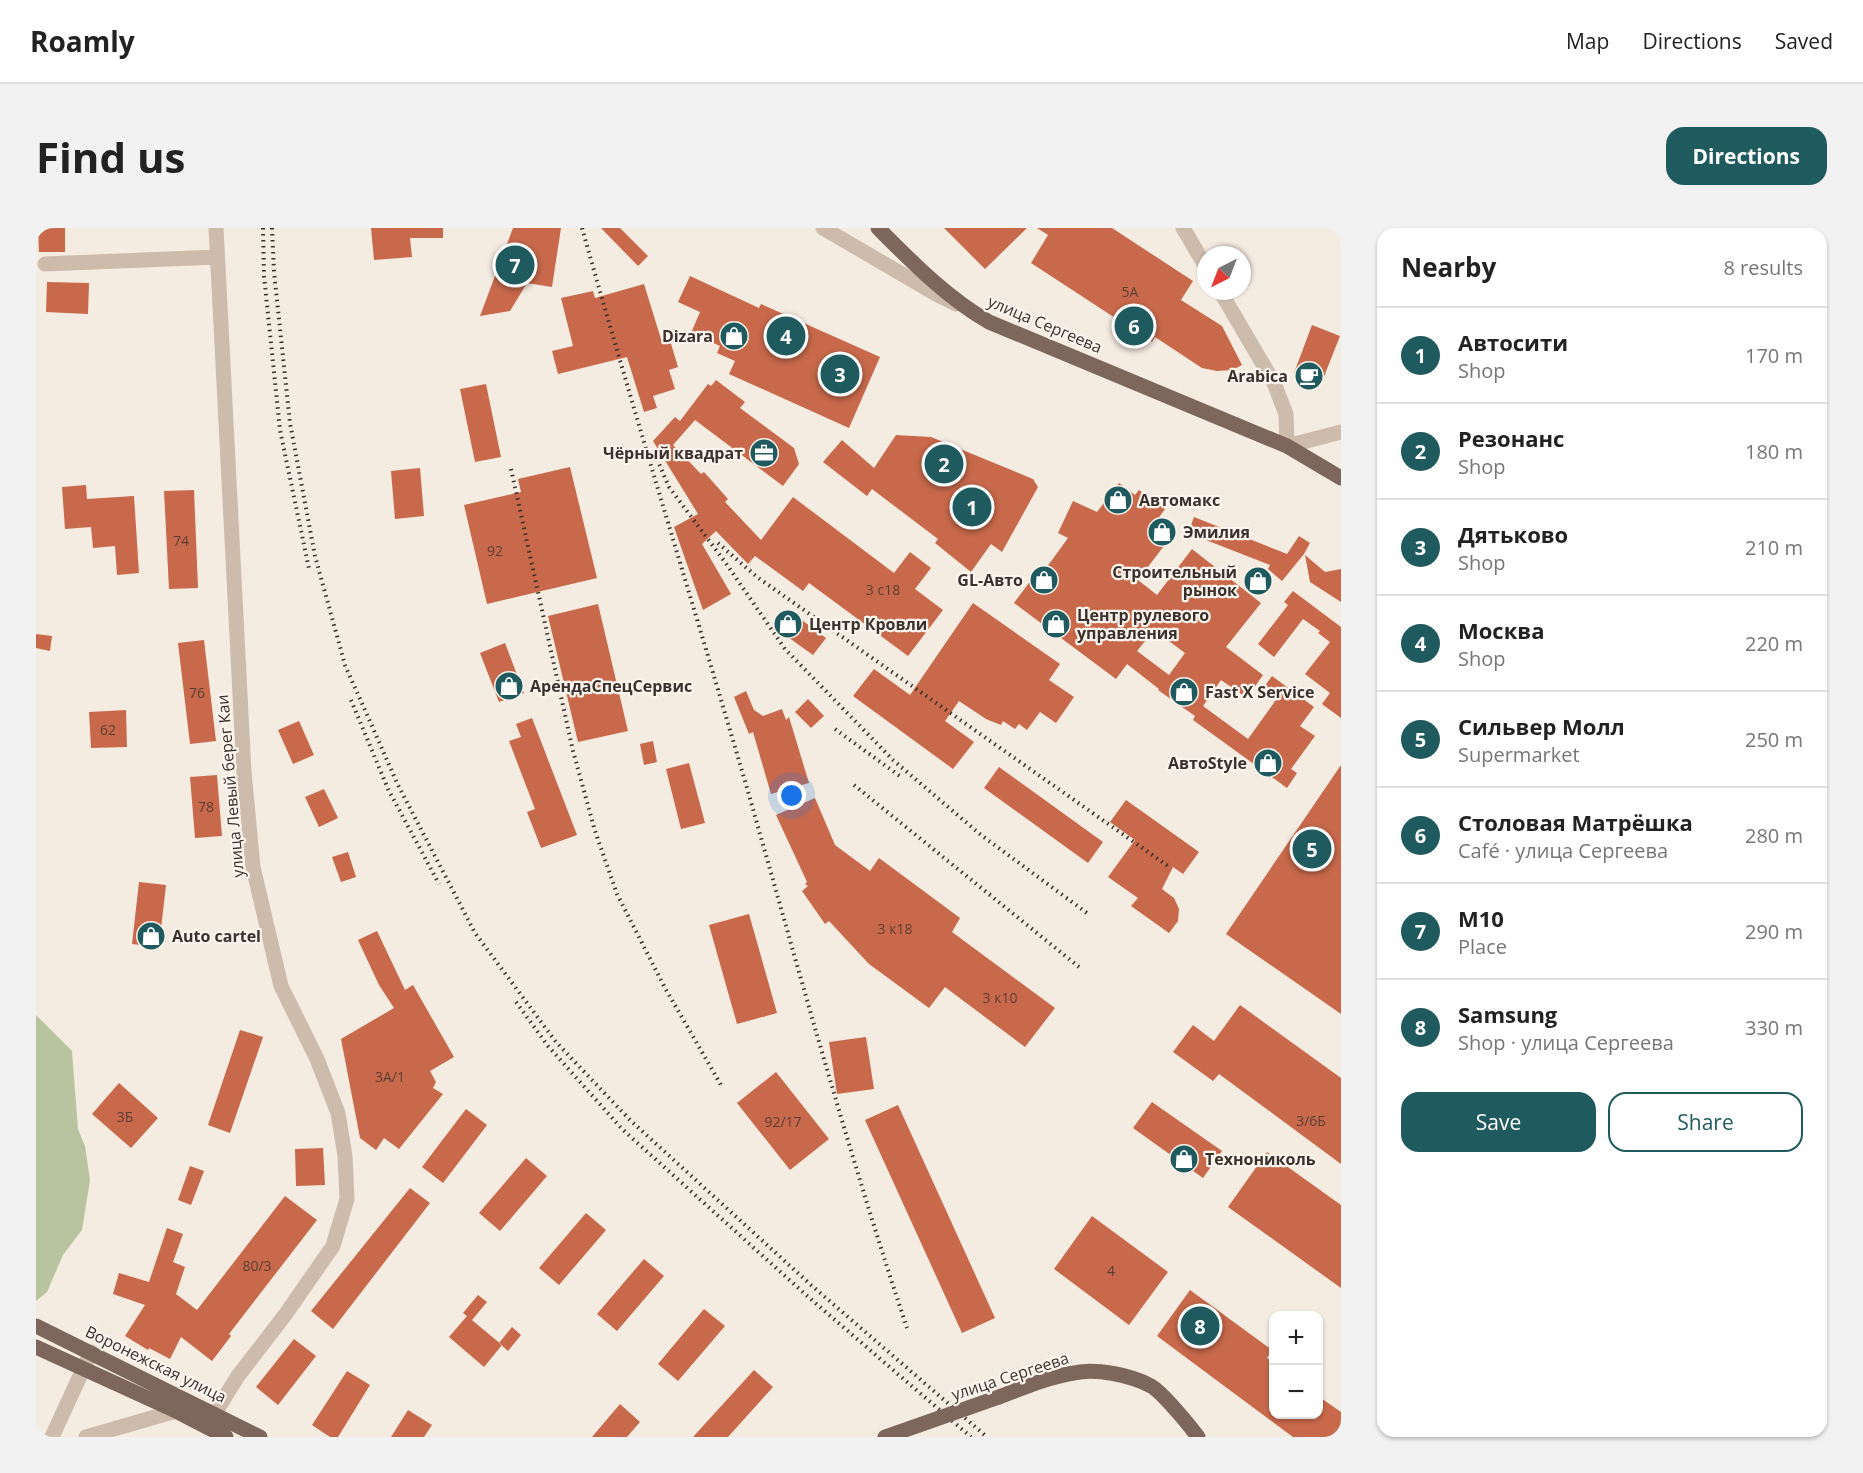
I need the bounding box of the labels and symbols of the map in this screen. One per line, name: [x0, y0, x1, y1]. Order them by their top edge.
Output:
pin: 7: [496, 243, 534, 288]
north arrow: [1197, 246, 1251, 300]
house number: 5А: [1122, 282, 1139, 301]
street label: улица Сергеева: [984, 290, 1106, 358]
pin: 6: [1114, 304, 1154, 348]
pin: 4: [766, 314, 806, 358]
shop icon: Dizara: [718, 320, 750, 352]
place label: Dizara: [662, 325, 713, 347]
pin: 3: [820, 352, 860, 396]
cafe icon: Arabica: [1293, 360, 1325, 392]
place label: Arabica: [1227, 365, 1288, 387]
office icon: Чёрный квадрат: [748, 437, 780, 469]
place label: Чёрный квадрат: [603, 442, 743, 464]
pin: 2: [924, 442, 964, 486]
pin: 1: [952, 484, 992, 530]
shop icon: Автомакс: [1102, 484, 1134, 516]
place label: Автомакс: [1139, 489, 1220, 511]
shop icon: Эмилия: [1146, 516, 1178, 548]
place label: Эмилия: [1183, 521, 1250, 543]
house number: 74: [173, 531, 189, 550]
house number: 92: [487, 541, 503, 560]
place label: Строительный рынок: [1112, 561, 1237, 601]
shop icon: GL-Авто: [1028, 564, 1060, 596]
shop icon: Строительный рынок: [1242, 565, 1274, 597]
place label: GL-Авто: [957, 569, 1023, 591]
house number: 3 с18: [866, 580, 900, 599]
place label: Центр рулевого управления: [1077, 604, 1209, 644]
shop icon: Центр Кровли: [772, 608, 804, 640]
shop icon: Центр рулевого управления: [1040, 608, 1072, 640]
place label: Центр Кровли: [809, 613, 927, 635]
shop icon: АрендаСпецСервис: [493, 670, 525, 702]
place label: АрендаСпецСервис: [530, 675, 692, 697]
shop icon: Fast X Service: [1168, 676, 1200, 708]
place label: Fast X Service: [1205, 681, 1315, 703]
house number: 76: [189, 683, 205, 702]
street label: улица Левый берег Каи: [211, 694, 249, 878]
house number: 62: [100, 720, 116, 739]
shop icon: АвтоStyle: [1252, 747, 1284, 779]
place label: АвтоStyle: [1168, 752, 1247, 774]
your location: [777, 781, 806, 810]
house number: 78: [198, 797, 214, 816]
pin: 5: [1292, 826, 1332, 872]
house number: 3 к18: [878, 919, 912, 938]
shop icon: Auto cartel: [135, 920, 167, 952]
place label: Auto cartel: [172, 925, 261, 947]
house number: 3 к10: [983, 988, 1017, 1007]
house number: 3А/1: [375, 1067, 405, 1086]
house number: 3Б: [117, 1107, 133, 1126]
house number: 3/6Б: [1296, 1111, 1326, 1130]
house number: 92/17: [764, 1112, 802, 1131]
shop icon: Технониколь: [1168, 1143, 1200, 1175]
place label: Технониколь: [1205, 1148, 1316, 1170]
house number: 80/3: [242, 1256, 272, 1275]
house number: 4: [1107, 1261, 1115, 1280]
pin: 8: [1180, 1304, 1220, 1348]
street label: Воронежская улица: [82, 1320, 230, 1408]
street label: улица Сергеева: [948, 1347, 1072, 1405]

